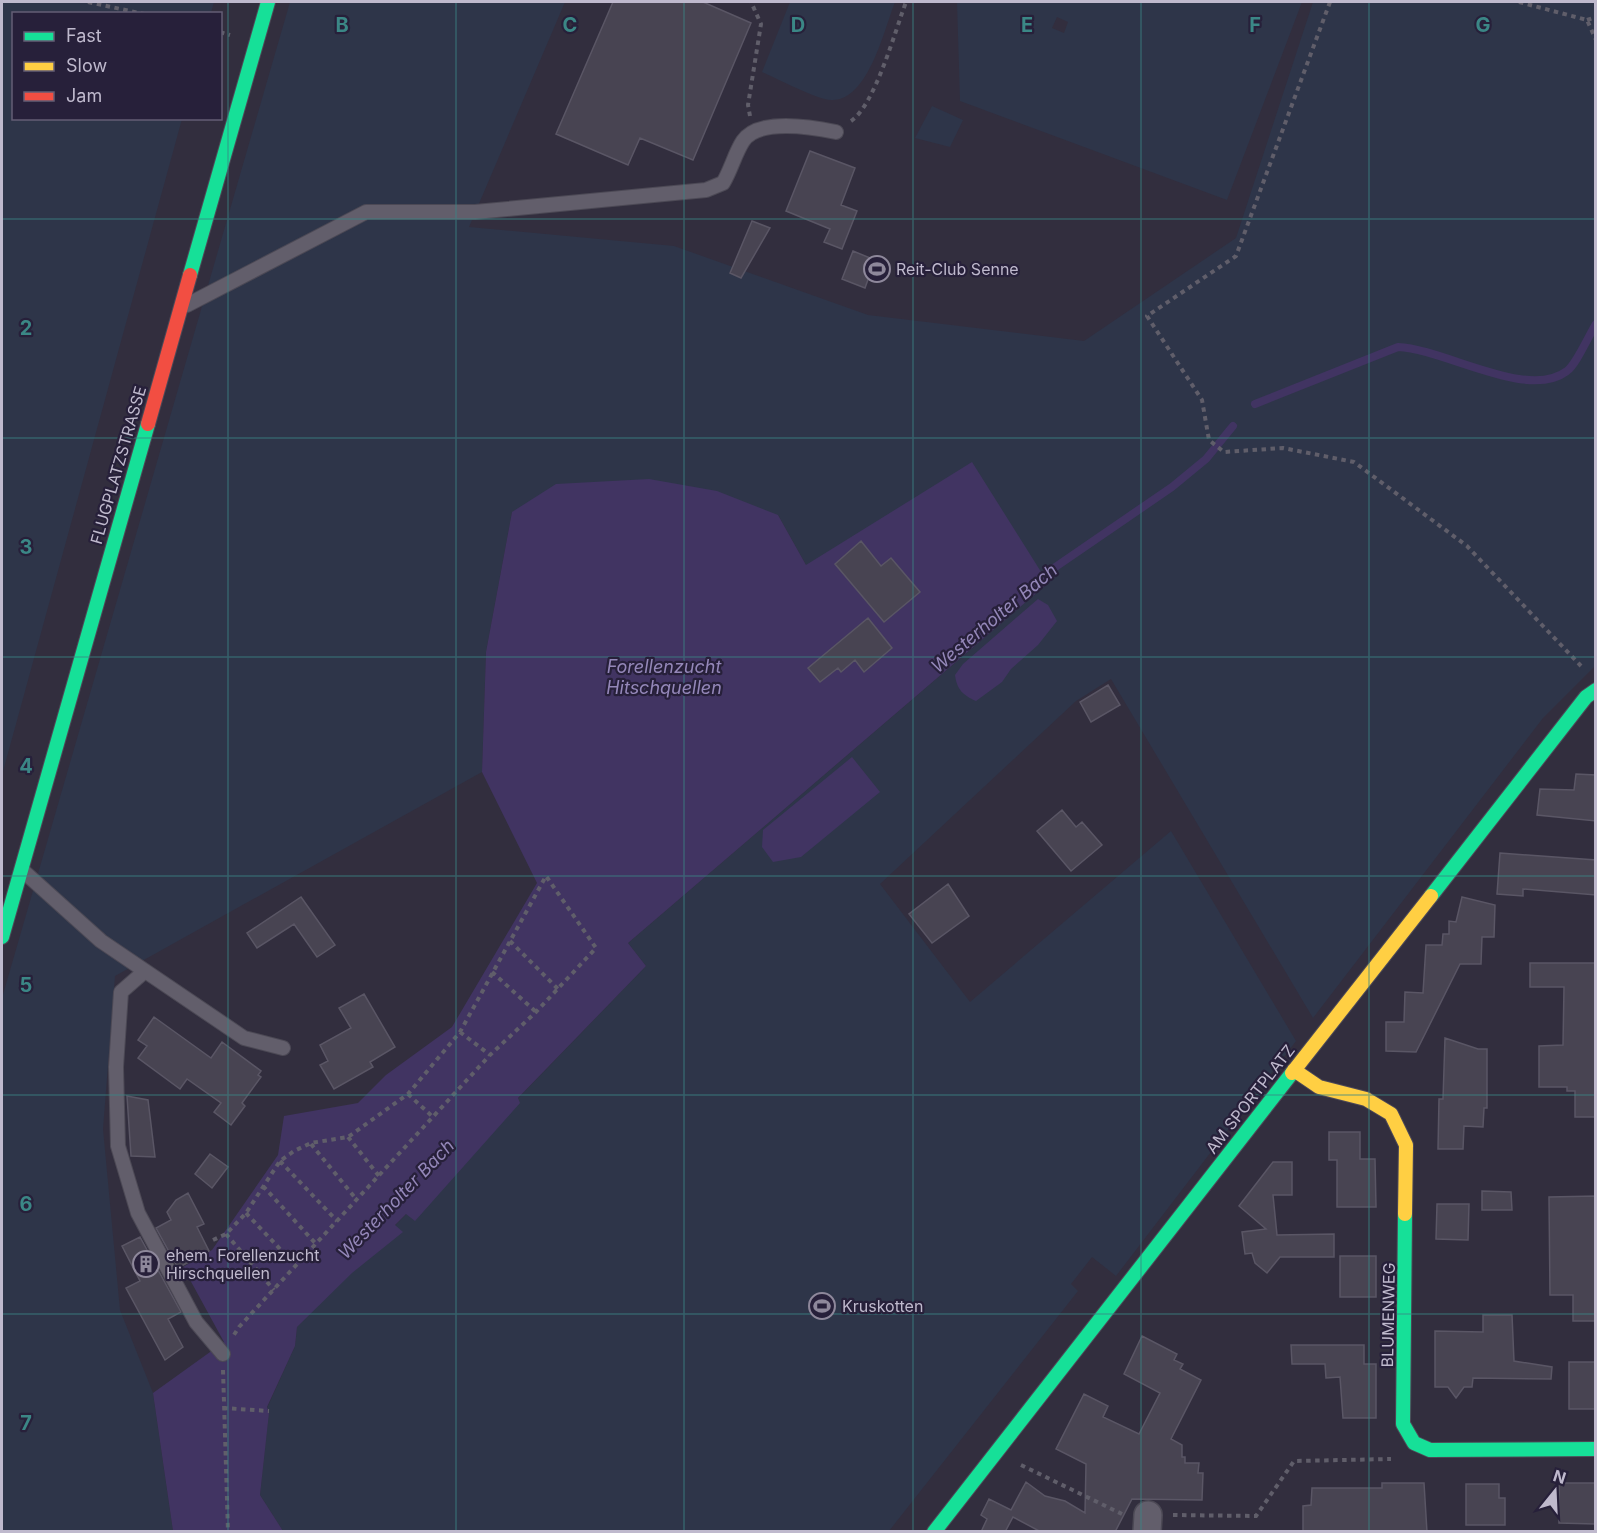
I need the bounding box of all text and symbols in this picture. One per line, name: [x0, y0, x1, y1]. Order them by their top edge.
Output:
legend: [12, 12, 222, 120]
text: B: [335, 13, 349, 37]
text: C: [563, 13, 577, 37]
text: D: [791, 13, 805, 37]
text: E: [1021, 13, 1033, 37]
text: F: [1249, 13, 1261, 37]
text: G: [1475, 13, 1491, 37]
text: Fast: [66, 25, 102, 46]
text: Slow: [66, 55, 107, 76]
text: Jam: [66, 85, 102, 106]
sports icon: Reit-Club Senne: [862, 254, 892, 284]
place label: Reit-Club Senne: [896, 259, 1019, 279]
text: 2: [20, 316, 32, 340]
street label: FLUGPLATZSTRASSE: [86, 384, 150, 546]
text: 3: [20, 535, 32, 559]
water label: Westerholter Bach: [927, 559, 1061, 677]
water label: Forellenzucht Hitschquellen: [606, 656, 722, 698]
text: 4: [19, 754, 33, 778]
text: 5: [20, 973, 32, 997]
street label: AM SPORTPLATZ: [1201, 1041, 1299, 1157]
water label: Westerholter Bach: [334, 1135, 458, 1263]
text: 6: [20, 1192, 33, 1216]
place label: ehem. Forellenzucht Hirschquellen: [166, 1245, 319, 1283]
building icon: ehem. Forellenzucht Hirschquellen: [131, 1249, 161, 1279]
street label: BLUMENWEG: [1377, 1262, 1399, 1368]
sports icon: Kruskotten: [807, 1291, 837, 1321]
place label: Kruskotten: [842, 1296, 923, 1316]
text: 7: [20, 1411, 32, 1435]
north arrow: [1525, 1461, 1585, 1521]
text: N: [1551, 1465, 1569, 1488]

